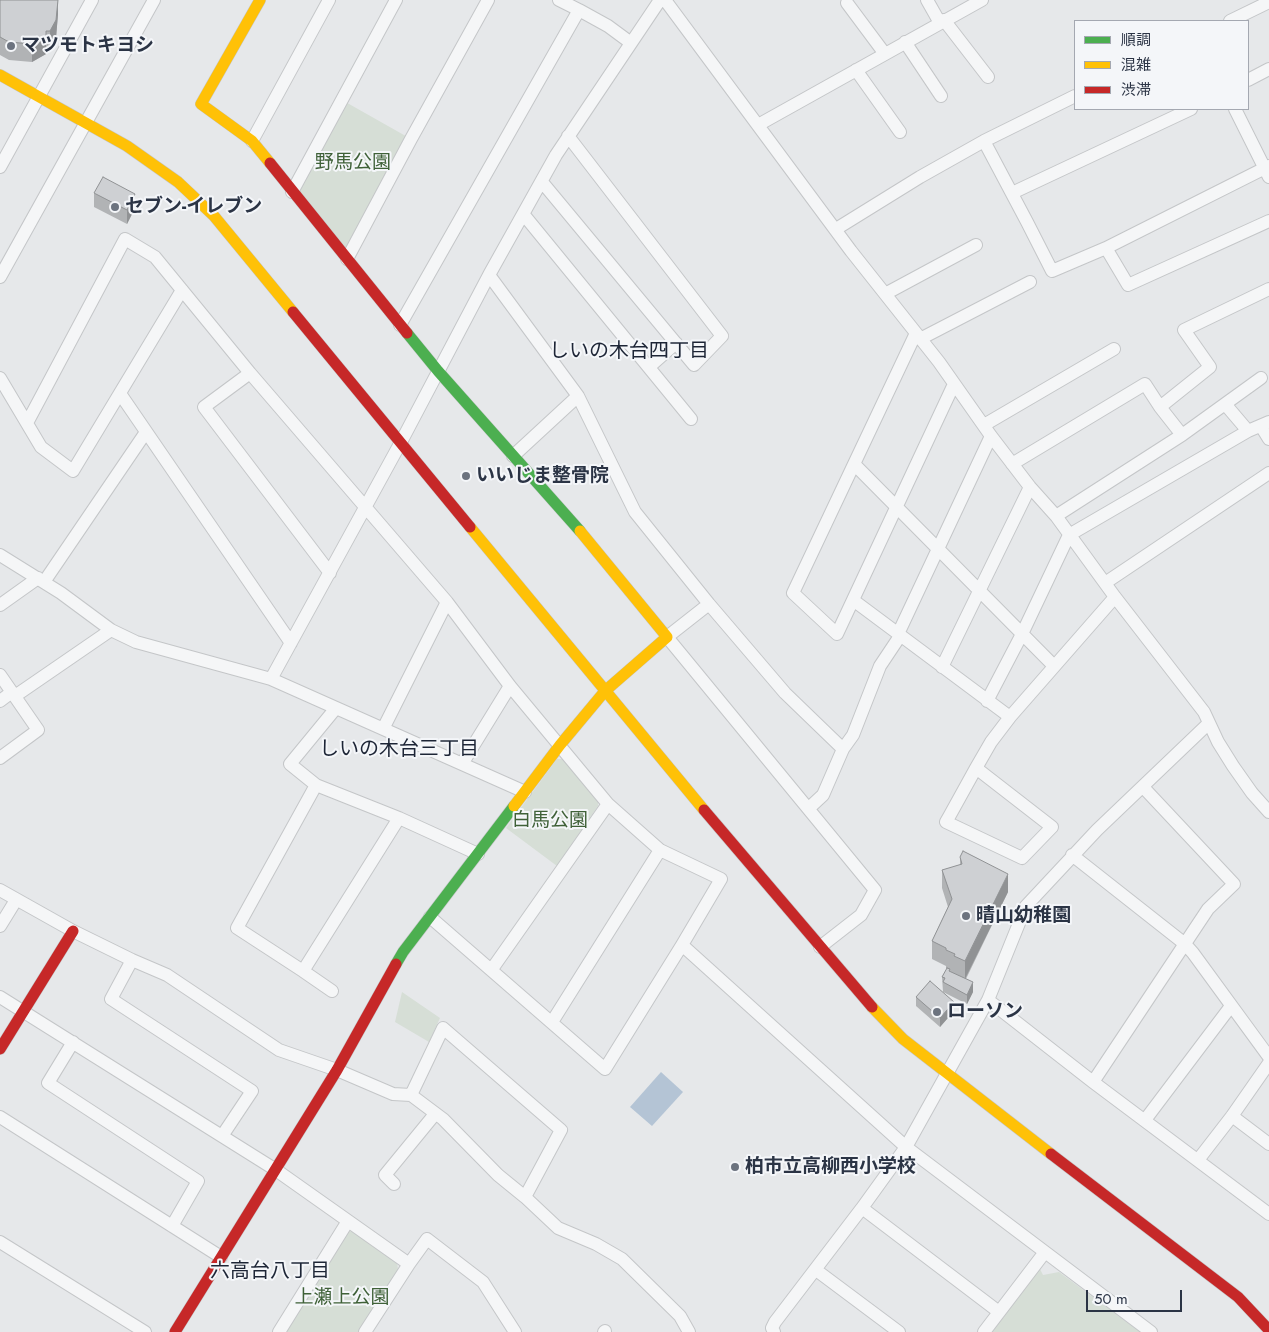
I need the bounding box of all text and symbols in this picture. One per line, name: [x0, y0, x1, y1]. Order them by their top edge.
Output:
legend: [1074, 20, 1249, 110]
text: 順調: [1121, 29, 1151, 51]
place label: マツモトキヨシ: [21, 35, 154, 57]
marker: マツモトキヨシ: [5, 40, 17, 52]
text: 混雑: [1121, 54, 1151, 76]
text: 渋滞: [1121, 79, 1151, 101]
park label: 野馬公園: [315, 152, 391, 174]
place label: セブン-イレブン: [125, 196, 262, 218]
marker: セブン-イレブン: [109, 201, 121, 213]
district label: しいの木台四丁目: [549, 340, 709, 364]
place label: いいじま整骨院: [476, 465, 609, 487]
marker: いいじま整骨院: [460, 470, 472, 482]
district label: しいの木台三丁目: [319, 738, 479, 762]
park label: 白馬公園: [512, 810, 588, 832]
place label: 晴山幼稚園: [976, 905, 1071, 927]
marker: 晴山幼稚園: [960, 910, 972, 922]
place label: ローソン: [947, 1001, 1023, 1023]
marker: ローソン: [931, 1006, 943, 1018]
place label: 柏市立高柳西小学校: [745, 1156, 916, 1178]
marker: 柏市立高柳西小学校: [729, 1161, 741, 1173]
district label: 六高台八丁目: [210, 1260, 330, 1284]
scale bar: [1089, 1280, 1185, 1312]
park label: 上瀬上公園: [295, 1287, 389, 1309]
text: 50 m: [1094, 1288, 1128, 1310]

